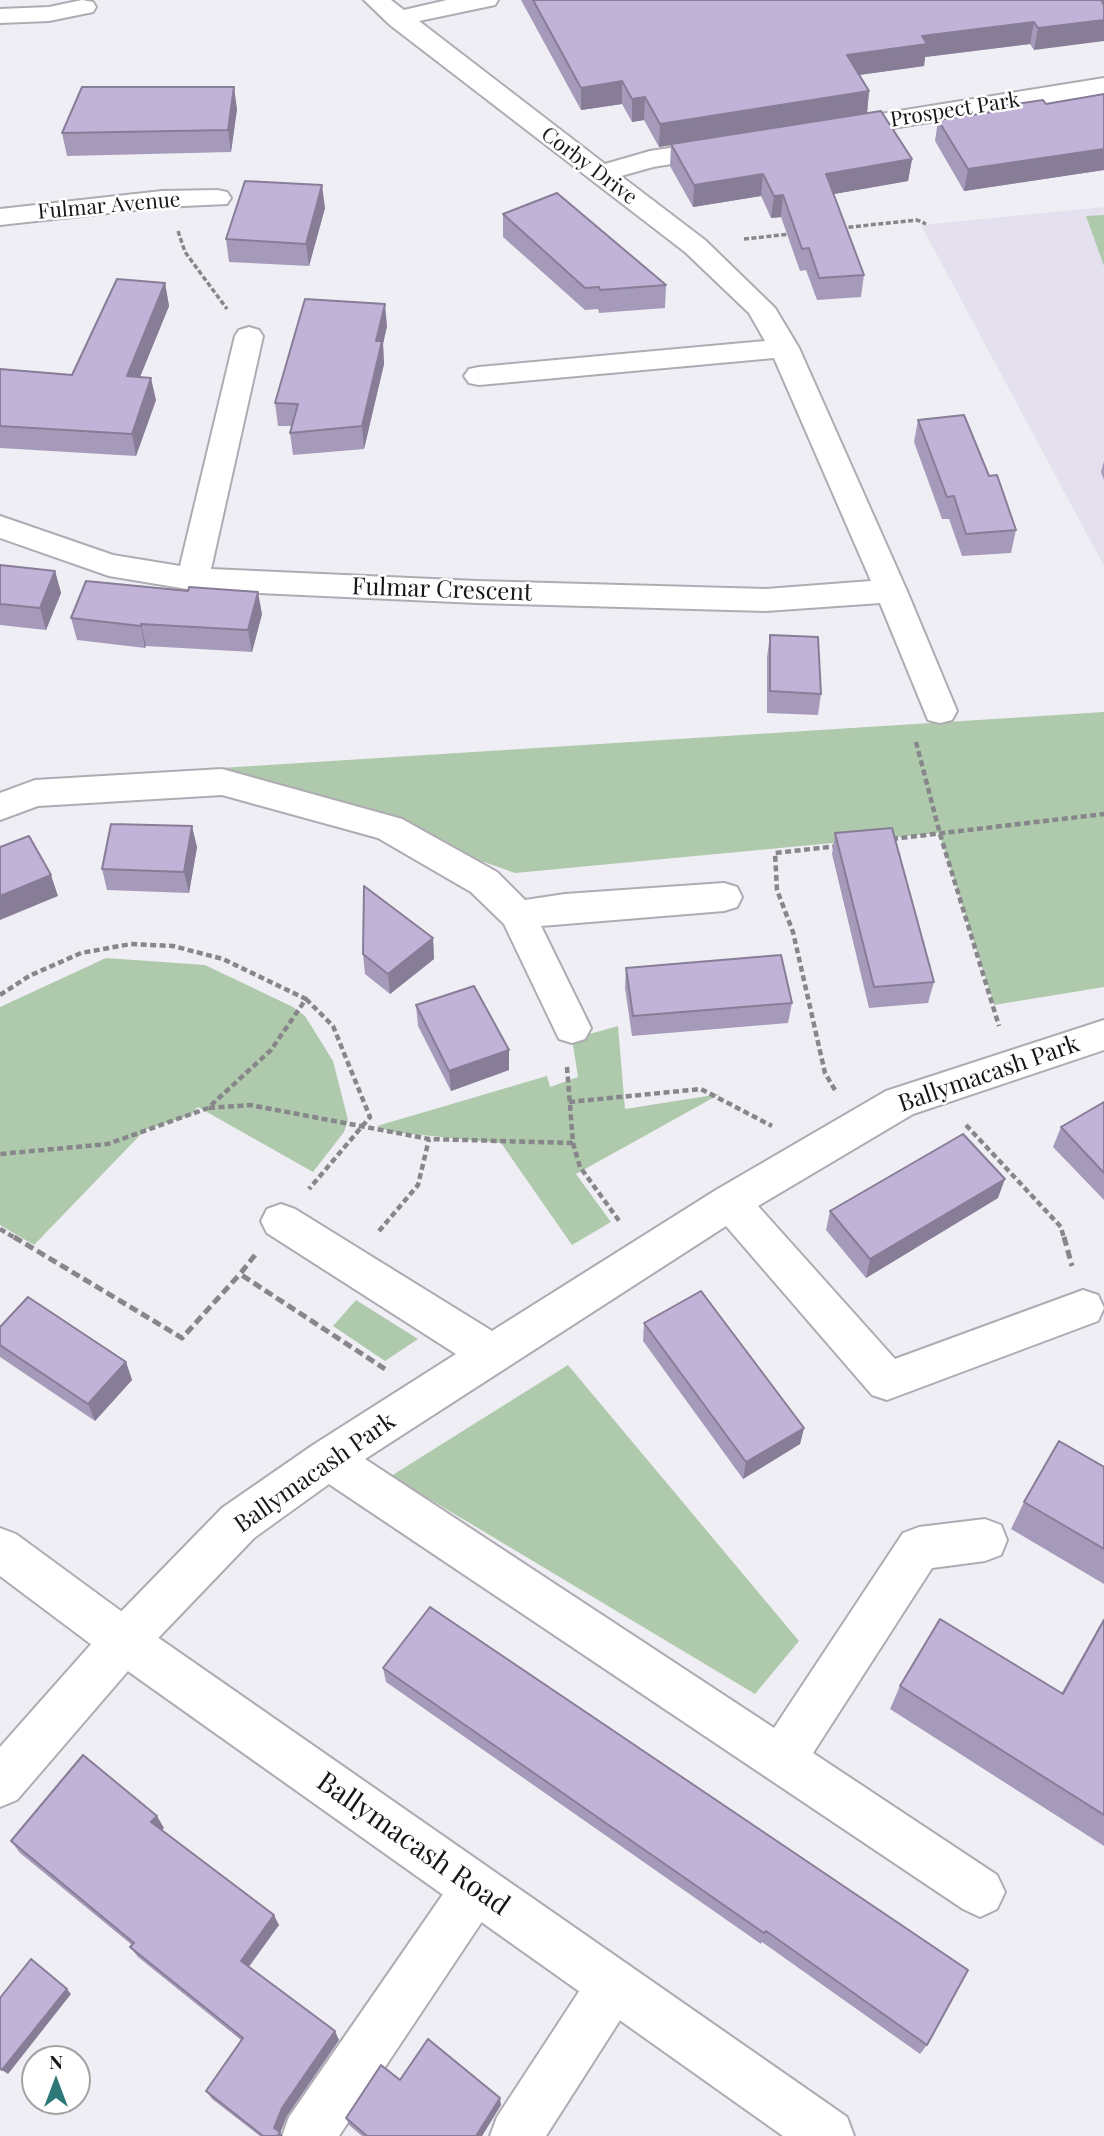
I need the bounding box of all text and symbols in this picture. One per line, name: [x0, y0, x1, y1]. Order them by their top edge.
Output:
street label: Prospect Park: [888, 87, 1022, 133]
street label: Corby Drive: [536, 122, 642, 210]
street label: Fulmar Avenue: [37, 187, 181, 225]
street label: Fulmar Crescent: [351, 572, 533, 608]
street label: Ballymacash Park: [895, 1030, 1083, 1118]
street label: Ballymacash Park: [229, 1407, 401, 1539]
street label: Ballymacash Road: [310, 1765, 516, 1923]
north arrow: [21, 2045, 91, 2115]
text: N: [49, 2048, 63, 2074]

